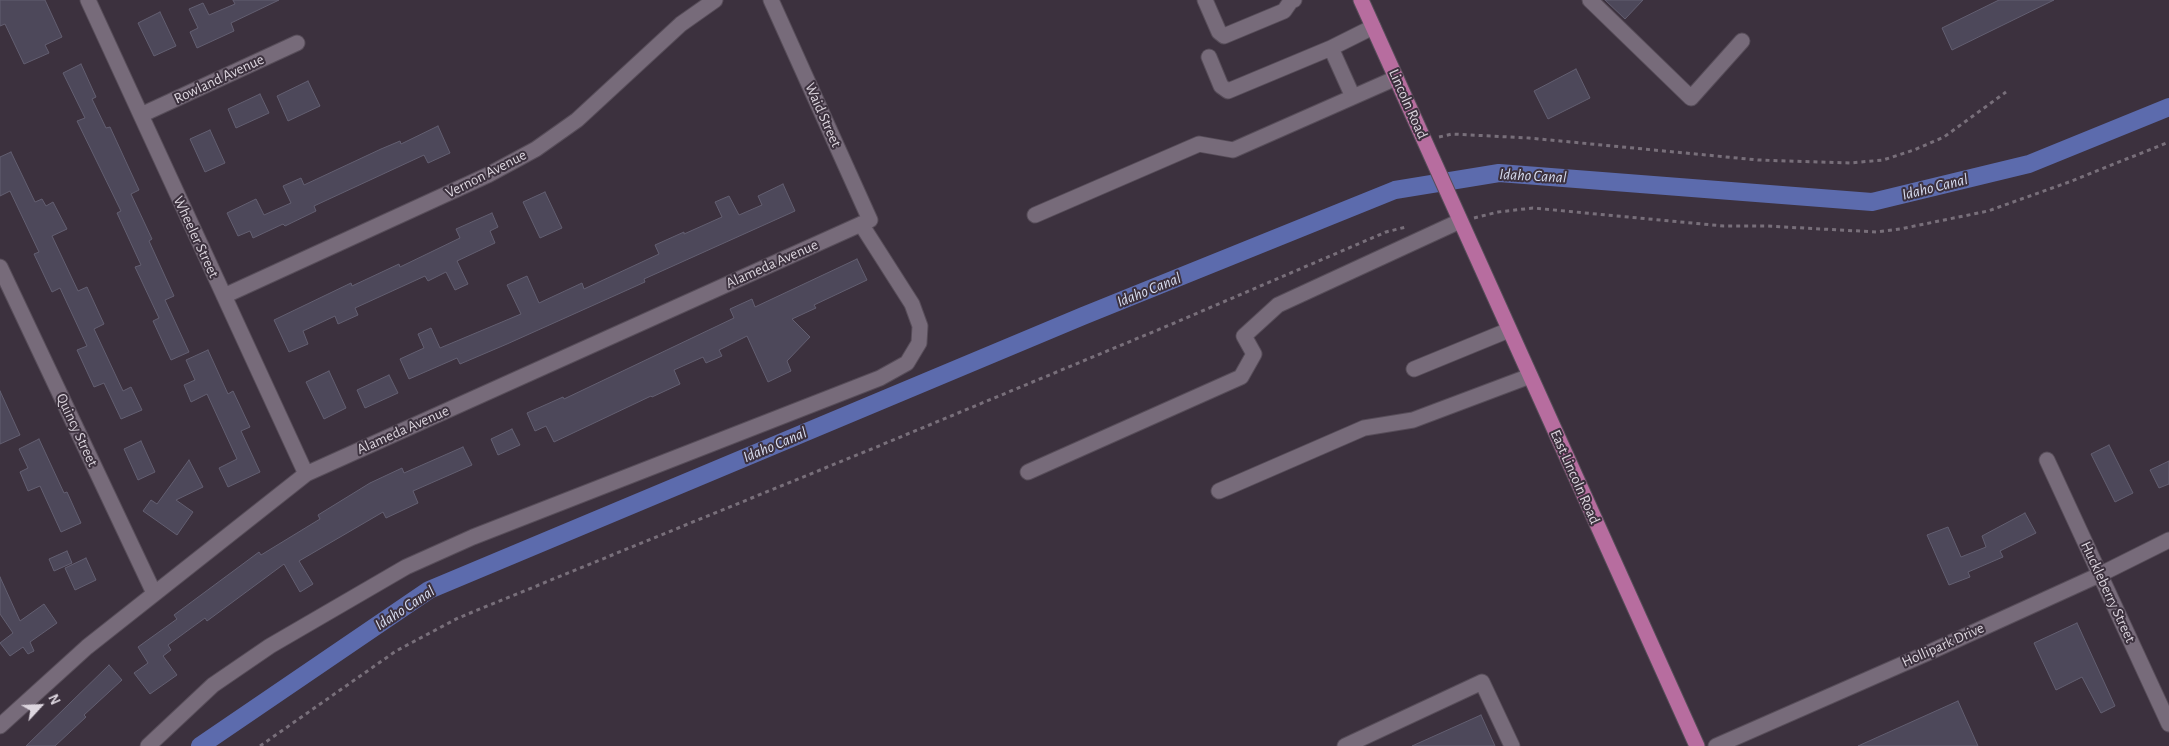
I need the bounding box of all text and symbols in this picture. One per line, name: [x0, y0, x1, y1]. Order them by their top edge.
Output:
street label: Rowland Avenue: [171, 50, 267, 108]
street label: Lincoln Road: [1385, 66, 1431, 142]
street label: Waid Street: [801, 80, 845, 150]
street label: Vernon Avenue: [443, 146, 529, 202]
water label: Idaho Canal: [1499, 165, 1567, 187]
water label: Idaho Canal: [1900, 170, 1970, 204]
street label: Wheeler Street: [169, 193, 223, 281]
street label: Alameda Avenue: [723, 236, 821, 292]
water label: Idaho Canal: [1114, 268, 1184, 312]
street label: Quincy Street: [52, 391, 102, 469]
street label: Alameda Avenue: [354, 402, 452, 458]
water label: Idaho Canal: [740, 423, 810, 467]
street label: East Lincoln Road: [1546, 427, 1604, 527]
street label: Huckleberry Street: [2077, 539, 2139, 645]
water label: Idaho Canal: [371, 582, 439, 634]
street label: Hollipark Drive: [1899, 619, 1987, 671]
north arrow: [15, 681, 65, 731]
text: N: [45, 692, 62, 707]

